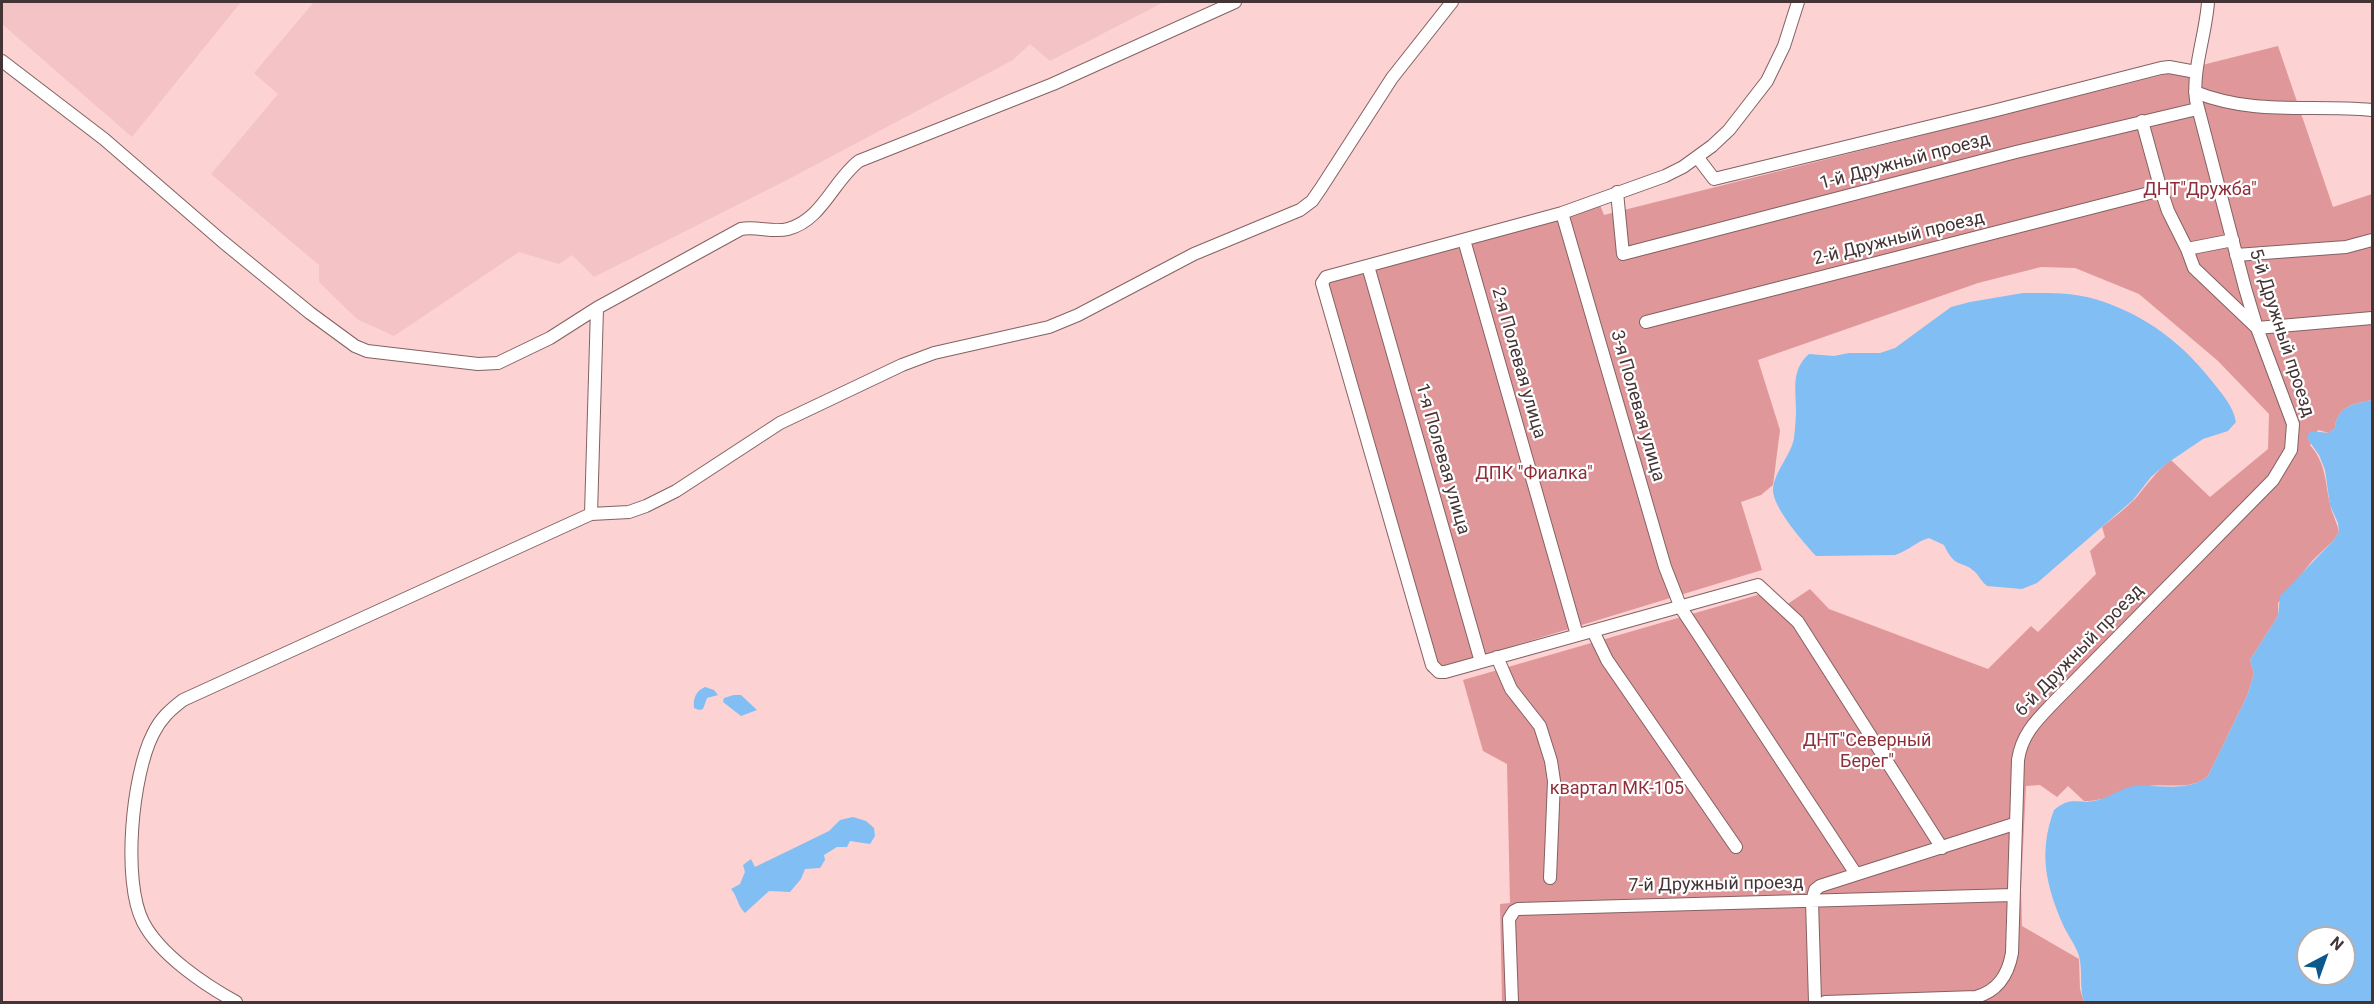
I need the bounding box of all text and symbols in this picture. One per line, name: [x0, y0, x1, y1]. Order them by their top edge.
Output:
street label: 1-й Дружный проезд: [1818, 129, 1992, 195]
park label: ДНТ"Дружба": [2143, 179, 2257, 201]
street label: 2-й Дружный проезд: [1811, 207, 1987, 271]
street label: 5-й Дружный проезд: [2244, 246, 2318, 420]
street label: 2-я Полевая улица: [1486, 285, 1550, 441]
street label: 3-я Полевая улица: [1605, 328, 1669, 484]
street label: 1-я Полевая улица: [1410, 381, 1474, 537]
park label: ДПК "Фиалка": [1475, 463, 1593, 485]
street label: 6-й Дружный проезд: [2011, 580, 2149, 722]
park label: ДНТ"Северный Берег": [1803, 730, 1931, 772]
park label: квартал МК-105: [1550, 778, 1684, 800]
street label: 7-й Дружный проезд: [1628, 873, 1804, 897]
north arrow: [2296, 926, 2356, 986]
text: N: [2326, 933, 2347, 954]

